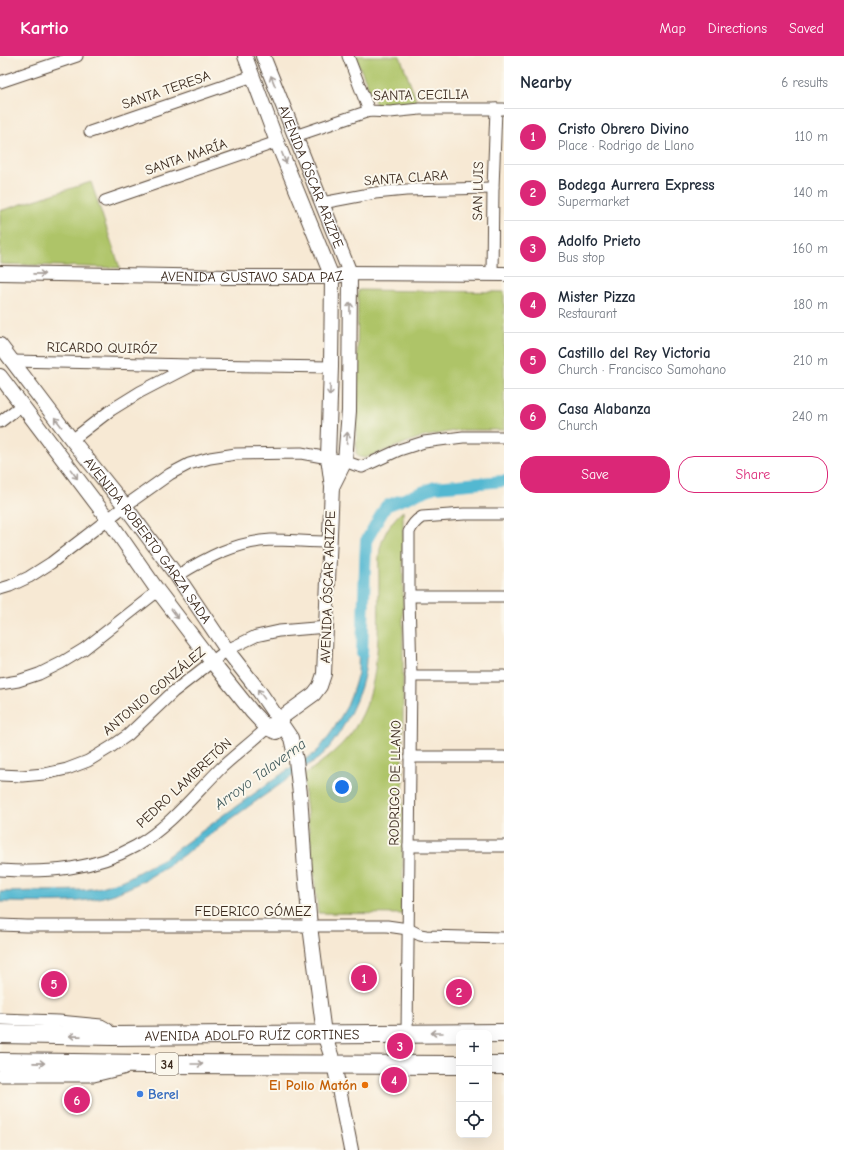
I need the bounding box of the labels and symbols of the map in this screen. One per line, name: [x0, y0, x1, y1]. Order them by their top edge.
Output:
street label: SANTA TERESA: [120, 67, 212, 113]
one-way arrow: [269, 75, 276, 87]
street label: SANTA CECILIA: [373, 86, 469, 104]
street label: AVENIDA ÓSCAR ARIZPE: [275, 103, 348, 251]
street label: SANTA MARÍA: [143, 135, 229, 179]
one-way arrow: [281, 151, 288, 163]
street label: SAN LUIS: [469, 161, 487, 221]
street label: SANTA CLARA: [363, 167, 449, 189]
street label: AVENIDA GUSTAVO SADA PAZ: [160, 266, 345, 286]
one-way arrow: [32, 270, 45, 278]
one-way arrow: [346, 302, 354, 315]
street label: RICARDO QUIRÓZ: [46, 339, 158, 357]
one-way arrow: [326, 383, 334, 396]
one-way arrow: [54, 416, 63, 427]
one-way arrow: [343, 432, 351, 445]
street label: AVENIDA ROBERTO GARZA SADA: [80, 454, 215, 627]
one-way arrow: [70, 469, 78, 480]
street label: AVENIDA ÓSCAR ARIZPE: [317, 510, 339, 664]
one-way arrow: [171, 608, 179, 619]
street label: ANTONIO GONZÁLEZ: [99, 643, 209, 739]
one-way arrow: [257, 689, 265, 700]
street label: RODRIGO DE LLANO: [385, 720, 405, 846]
street label: PEDRO LAMBRETÓN: [133, 734, 235, 832]
water label: Arroyo Talaverna: [210, 735, 310, 814]
your location: [332, 777, 352, 797]
street label: FEDERICO GÓMEZ: [195, 903, 311, 920]
pin: 1: [351, 963, 377, 993]
pin: 5: [41, 969, 67, 999]
pin: 2: [446, 977, 472, 1007]
street label: AVENIDA ADOLFO RUÍZ CORTINES: [144, 1026, 360, 1044]
one-way arrow: [431, 1029, 444, 1037]
pin: 3: [387, 1031, 413, 1061]
one-way arrow: [69, 1032, 82, 1040]
road number: 34: [156, 1053, 178, 1075]
one-way arrow: [32, 1059, 45, 1067]
one-way arrow: [190, 1060, 203, 1068]
pin: 4: [381, 1065, 407, 1095]
place label: El Pollo Matón: [269, 1077, 357, 1094]
marker: El Pollo Matón: [360, 1080, 370, 1090]
pin: 6: [64, 1085, 90, 1115]
place label: Berel: [148, 1086, 179, 1103]
marker: Berel: [135, 1089, 145, 1099]

